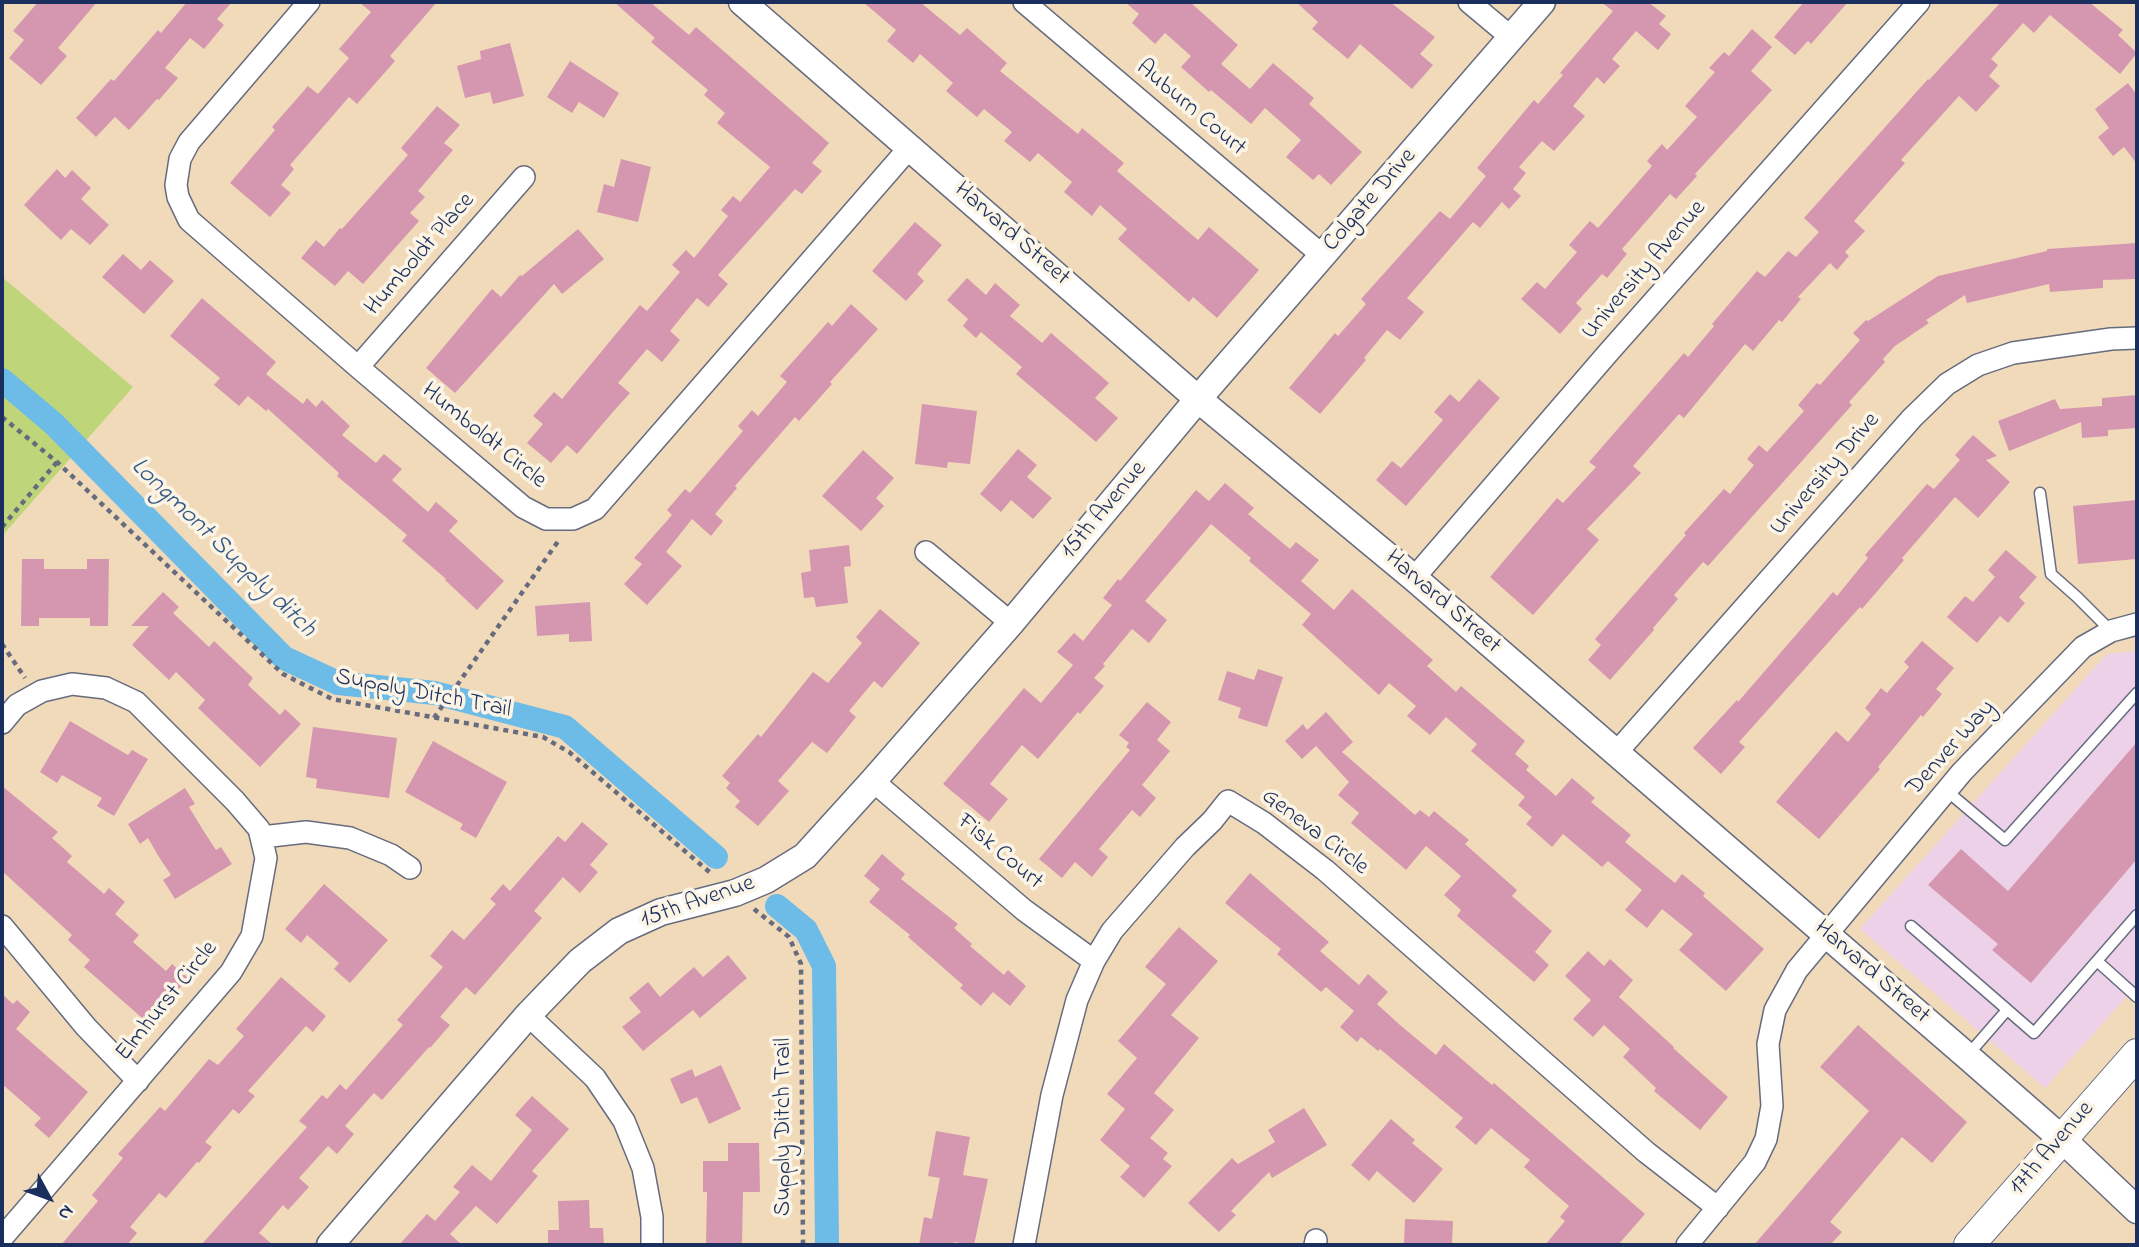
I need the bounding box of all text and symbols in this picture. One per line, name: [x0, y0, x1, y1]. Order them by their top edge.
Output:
street label: Auburn Court: [1129, 55, 1251, 163]
street label: Colgate Drive: [1318, 143, 1424, 259]
street label: Harvard Street: [947, 177, 1075, 293]
street label: Humboldt Place: [360, 188, 482, 322]
street label: University Avenue: [1577, 195, 1713, 347]
street label: Humboldt Circle: [415, 378, 551, 496]
street label: University Drive: [1765, 408, 1887, 542]
water label: Longmont Supply ditch: [123, 452, 321, 646]
street label: 15th Avenue: [1056, 456, 1154, 566]
street label: Harvard Street: [1378, 545, 1506, 661]
street label: Supply Ditch Trail: [333, 664, 513, 726]
street label: Denver Way: [1901, 695, 2003, 803]
street label: Geneva Circle: [1255, 783, 1373, 883]
street label: Fisk Court: [950, 809, 1048, 897]
street label: 15th Avenue: [637, 870, 759, 936]
street label: Harvard Street: [1807, 915, 1935, 1031]
street label: Elmhurst Circle: [111, 936, 225, 1068]
street label: Supply Ditch Trail: [771, 1038, 799, 1216]
street label: 17th Avenue: [2004, 1096, 2102, 1202]
north arrow: [14, 1163, 84, 1233]
text: N: [51, 1198, 80, 1226]

